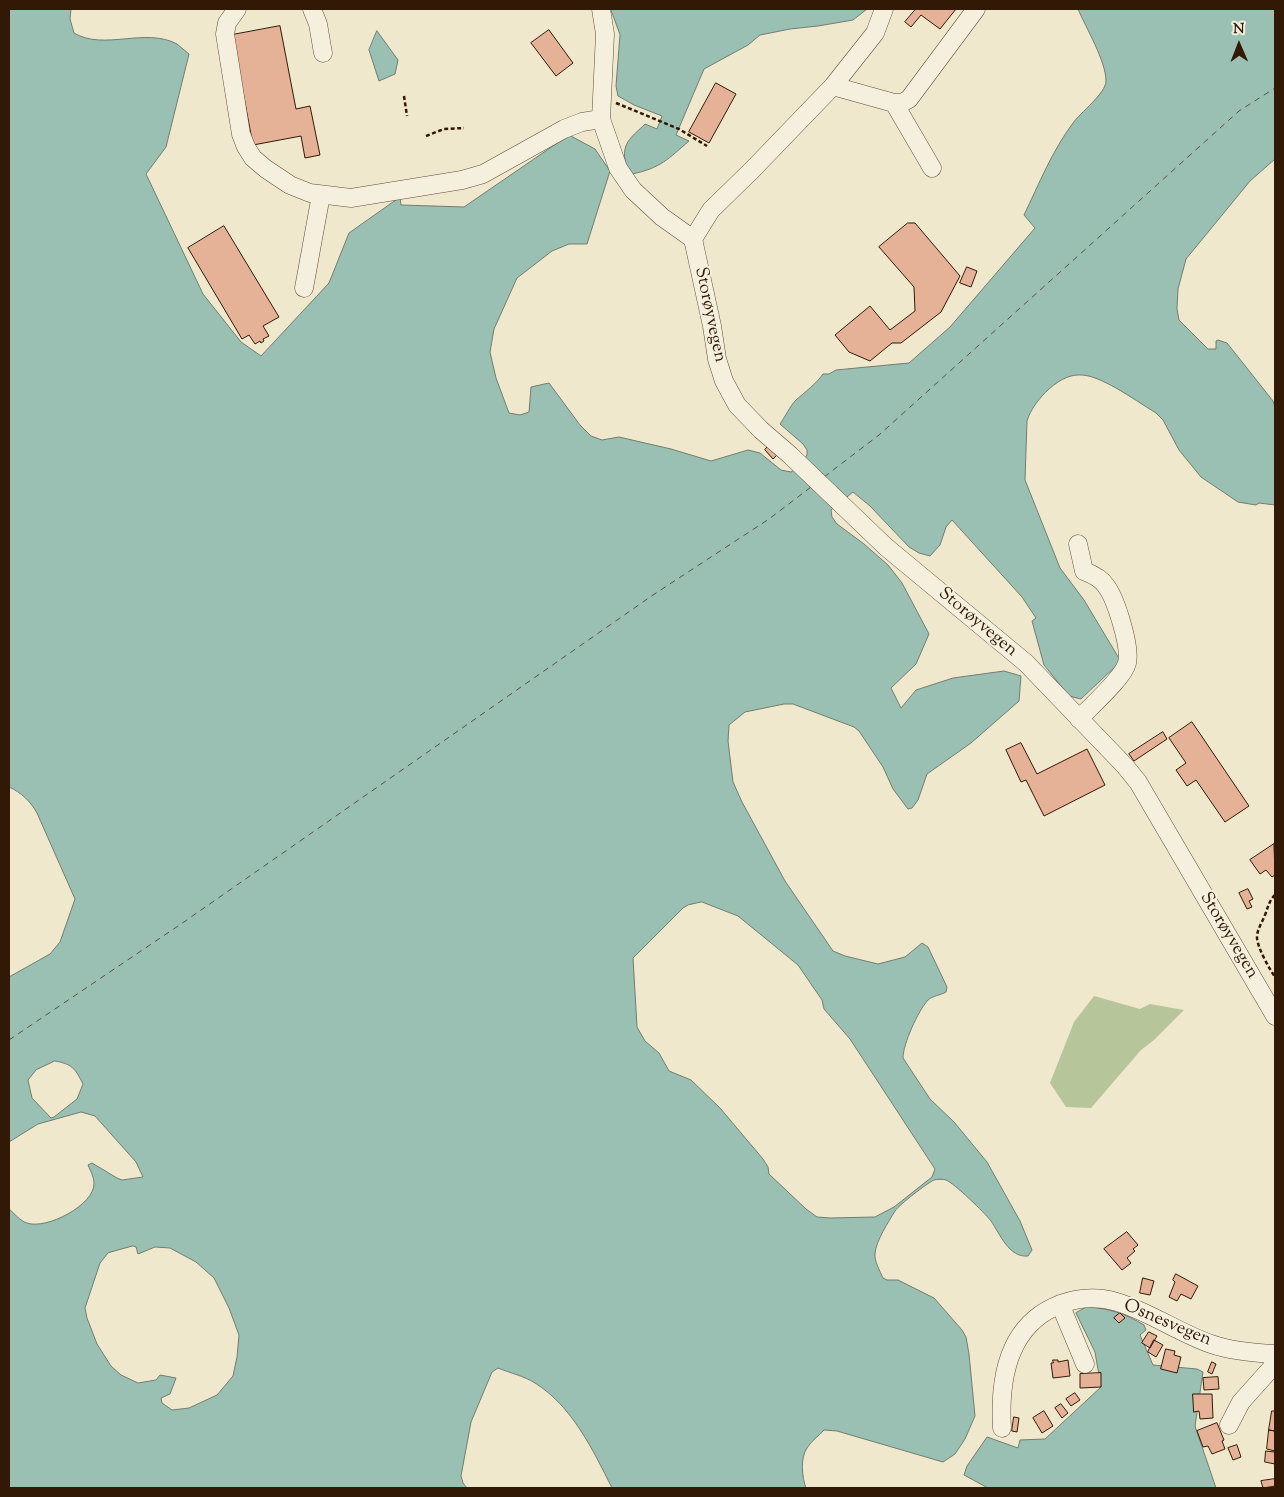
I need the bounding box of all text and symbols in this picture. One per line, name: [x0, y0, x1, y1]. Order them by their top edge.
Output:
north arrow: [1214, 20, 1264, 70]
text: N: [1233, 20, 1245, 40]
street label: Storøyvegen: [688, 265, 730, 365]
street label: Storøyvegen: [933, 584, 1021, 662]
street label: Storøyvegen: [1194, 889, 1262, 983]
street label: Osnesvegen: [1120, 1296, 1214, 1352]

